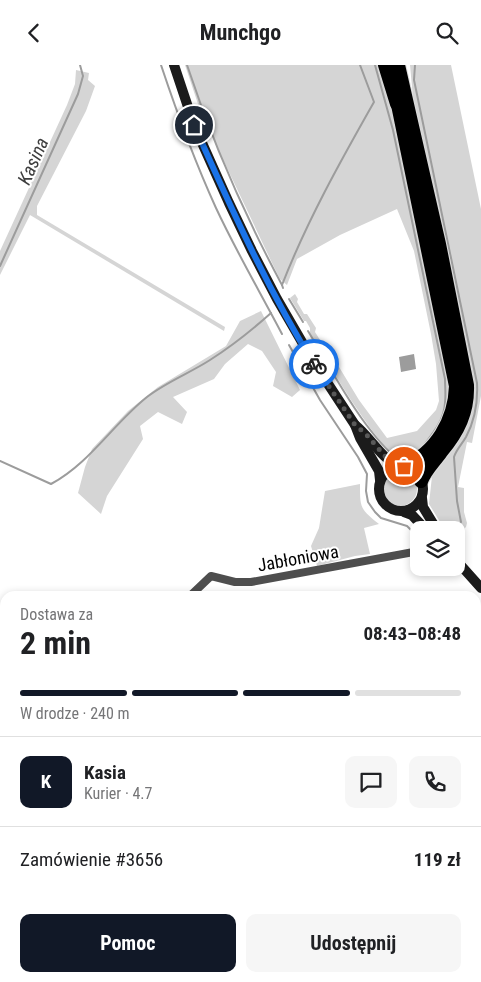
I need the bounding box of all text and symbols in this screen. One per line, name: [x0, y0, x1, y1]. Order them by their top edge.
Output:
icon: back: [20, 19, 48, 47]
icon: search: [433, 19, 461, 47]
text: Munchgo: [200, 20, 281, 45]
pin: [173, 104, 215, 146]
icon: home: [180, 111, 208, 139]
water label: Kasina: [12, 134, 54, 188]
courier: [289, 339, 339, 389]
icon: bike: [300, 350, 328, 378]
pin: [383, 445, 425, 487]
icon: bag: [390, 452, 418, 480]
map controls: [410, 521, 465, 576]
button: layers: [410, 521, 465, 576]
street label: Jabłoniowa: [256, 541, 340, 575]
text: Dostawa za: [20, 605, 93, 624]
text: 08:43–08:48: [363, 622, 461, 645]
text: 2 min: [20, 624, 91, 662]
text: W drodze · 240 m: [20, 704, 130, 723]
button: chat: [345, 756, 397, 808]
button: phone: [409, 756, 461, 808]
text: Kasia: [84, 761, 126, 784]
text: K: [41, 770, 51, 793]
text: Kurier · 4.7: [84, 784, 152, 803]
text: Zamówienie #3656: [20, 848, 163, 871]
text: 119 zł: [414, 848, 461, 871]
button: Pomoc: [20, 914, 236, 972]
button: Udostępnij: [246, 914, 461, 972]

